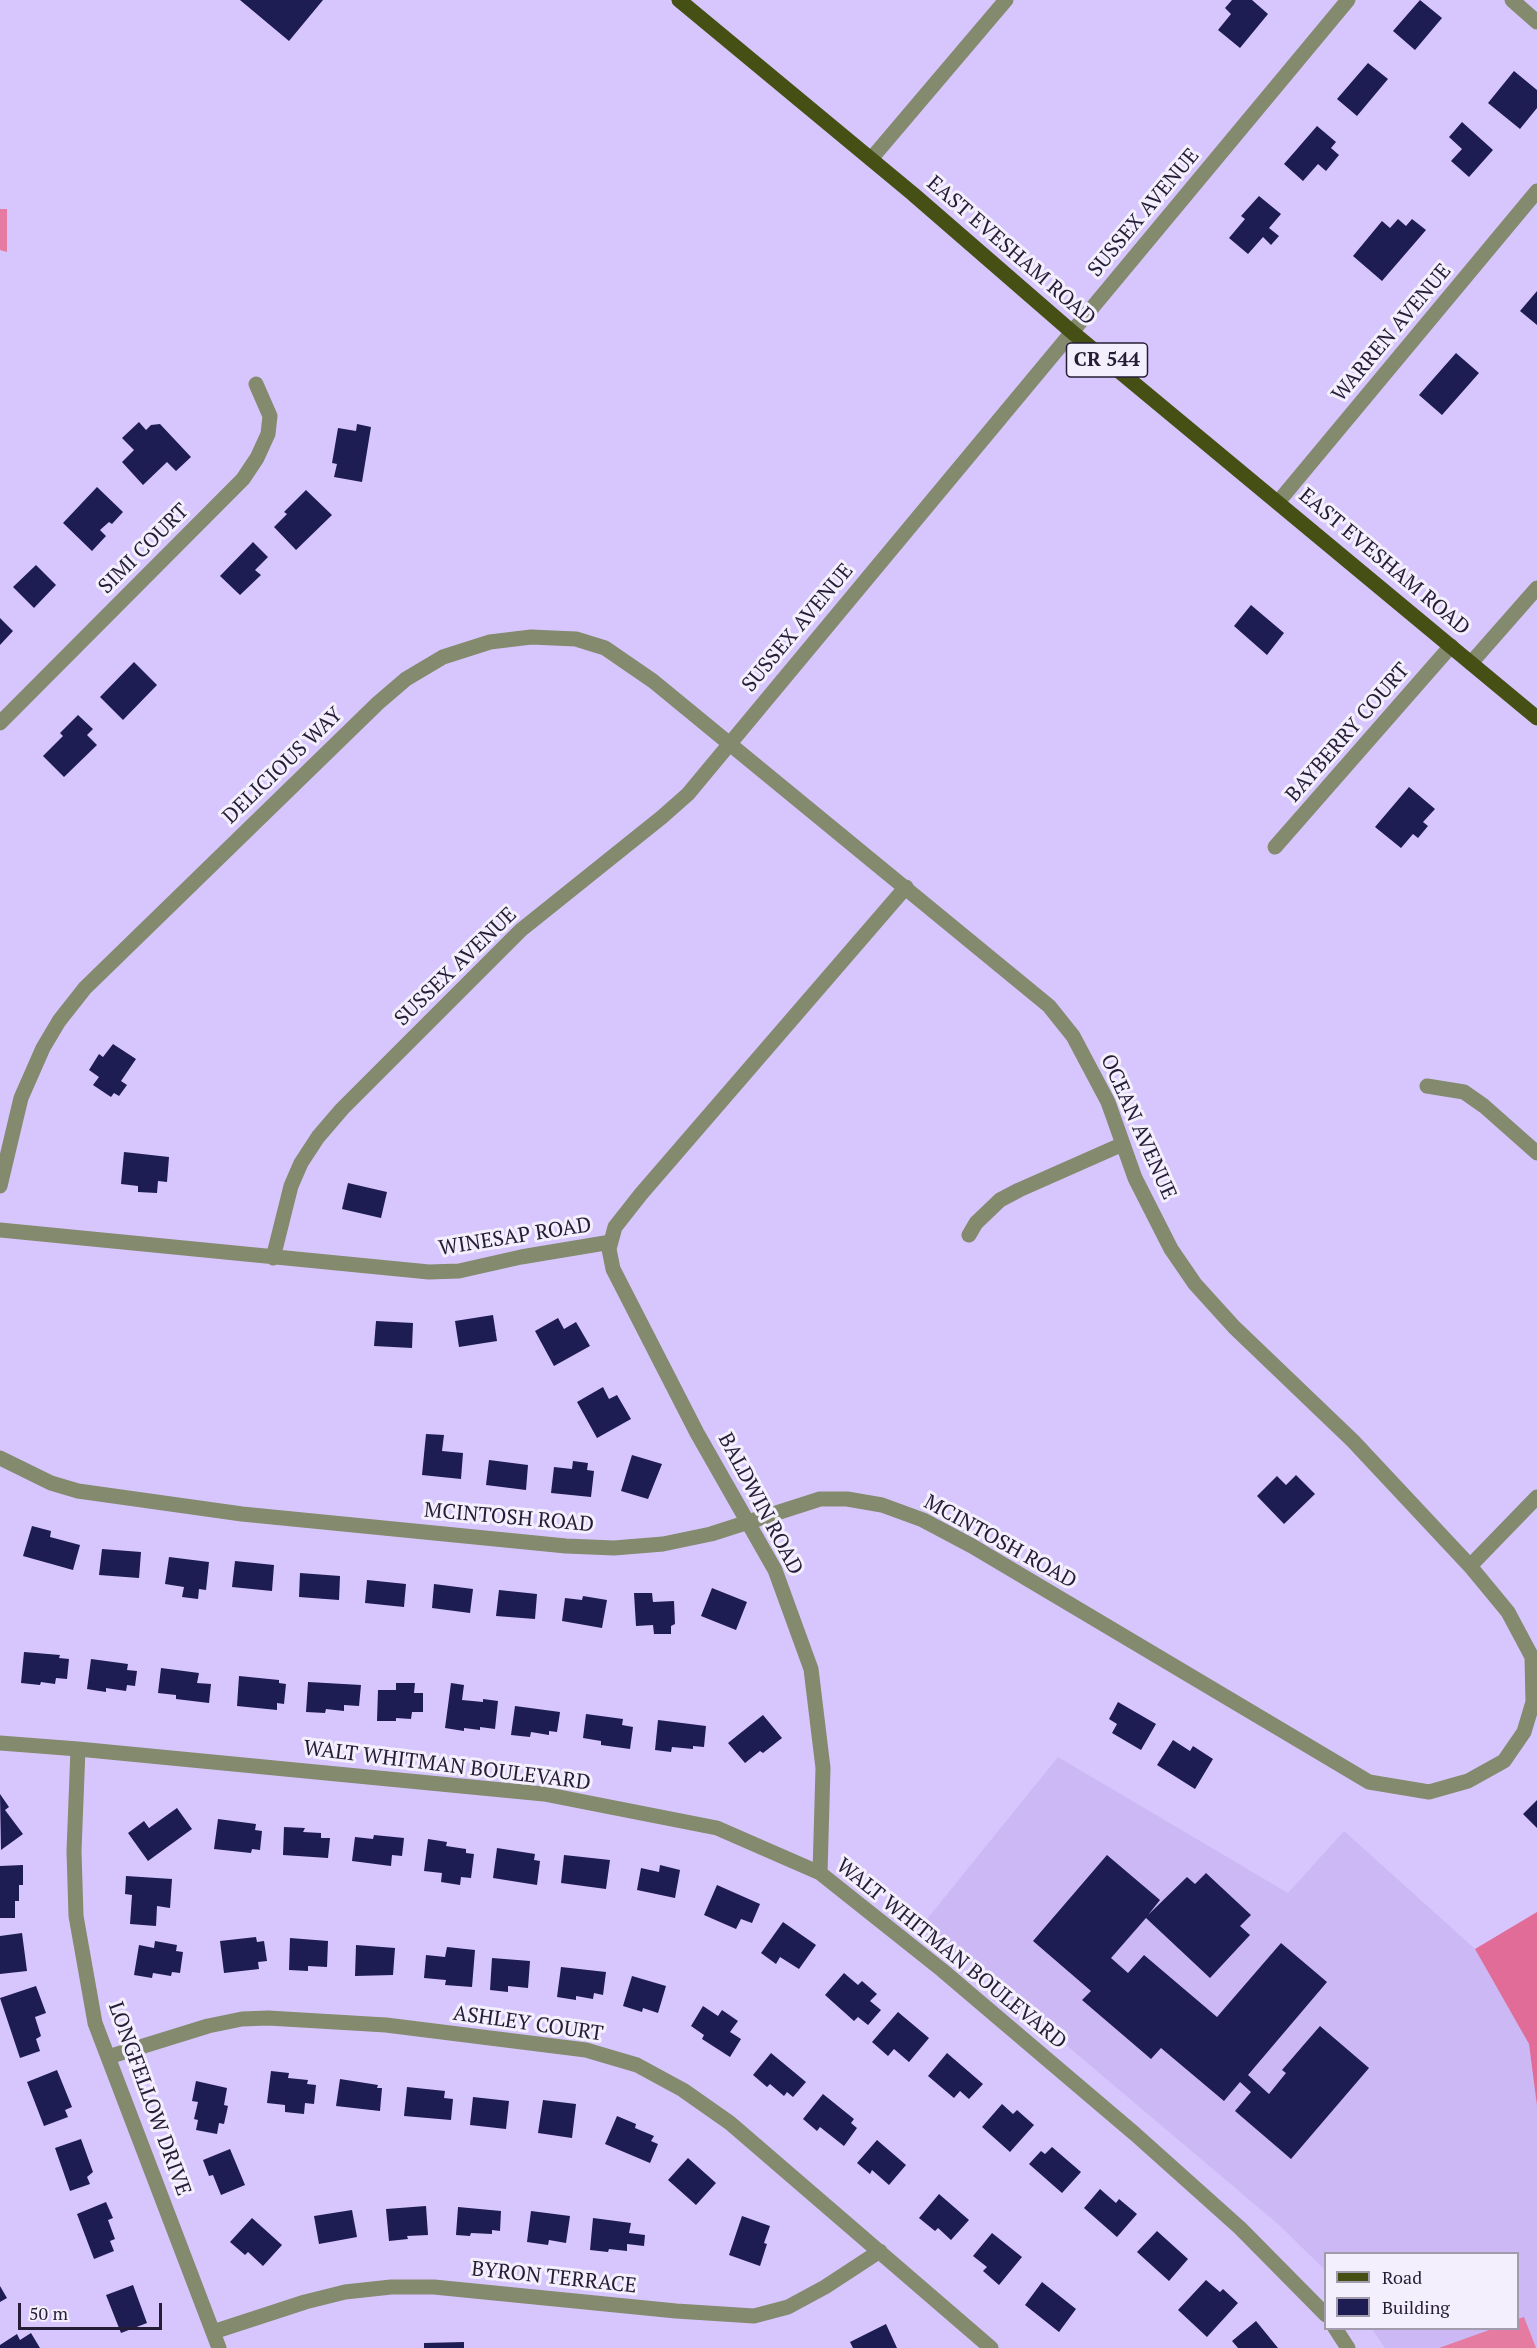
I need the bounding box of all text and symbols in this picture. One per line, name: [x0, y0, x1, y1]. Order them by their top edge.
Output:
street label: SUSSEX AVENUE: [1083, 144, 1205, 282]
street label: EAST EVESHAM ROAD: [922, 171, 1100, 331]
street label: WARREN AVENUE: [1327, 259, 1457, 407]
road number: CR 544: [1066, 343, 1148, 377]
street label: EAST EVESHAM ROAD: [1293, 483, 1475, 641]
street label: SIMI COURT: [94, 499, 194, 599]
street label: SUSSEX AVENUE: [737, 559, 859, 697]
street label: BAYBERRY COURT: [1281, 658, 1415, 808]
street label: DELICIOUS WAY: [218, 703, 348, 829]
street label: SUSSEX AVENUE: [390, 902, 522, 1032]
street label: OCEAN AVENUE: [1095, 1050, 1181, 1204]
street label: WINESAP ROAD: [437, 1212, 593, 1262]
street label: BALDWIN ROAD: [712, 1429, 808, 1579]
street label: MCINTOSH ROAD: [919, 1490, 1081, 1594]
street label: MCINTOSH ROAD: [423, 1498, 595, 1538]
street label: WALT WHITMAN BOULEVARD: [302, 1736, 592, 1796]
street label: WALT WHITMAN BOULEVARD: [831, 1853, 1071, 2055]
street label: LONGFELLOW DRIVE: [102, 1999, 196, 2199]
street label: ASHLEY COURT: [451, 2001, 605, 2047]
legend: [1324, 2252, 1519, 2330]
street label: BYRON TERRACE: [470, 2257, 638, 2299]
text: Road: [1382, 2265, 1422, 2289]
scale bar: [21, 2291, 165, 2329]
text: Building: [1382, 2295, 1450, 2319]
text: 50 m: [29, 2301, 68, 2325]

